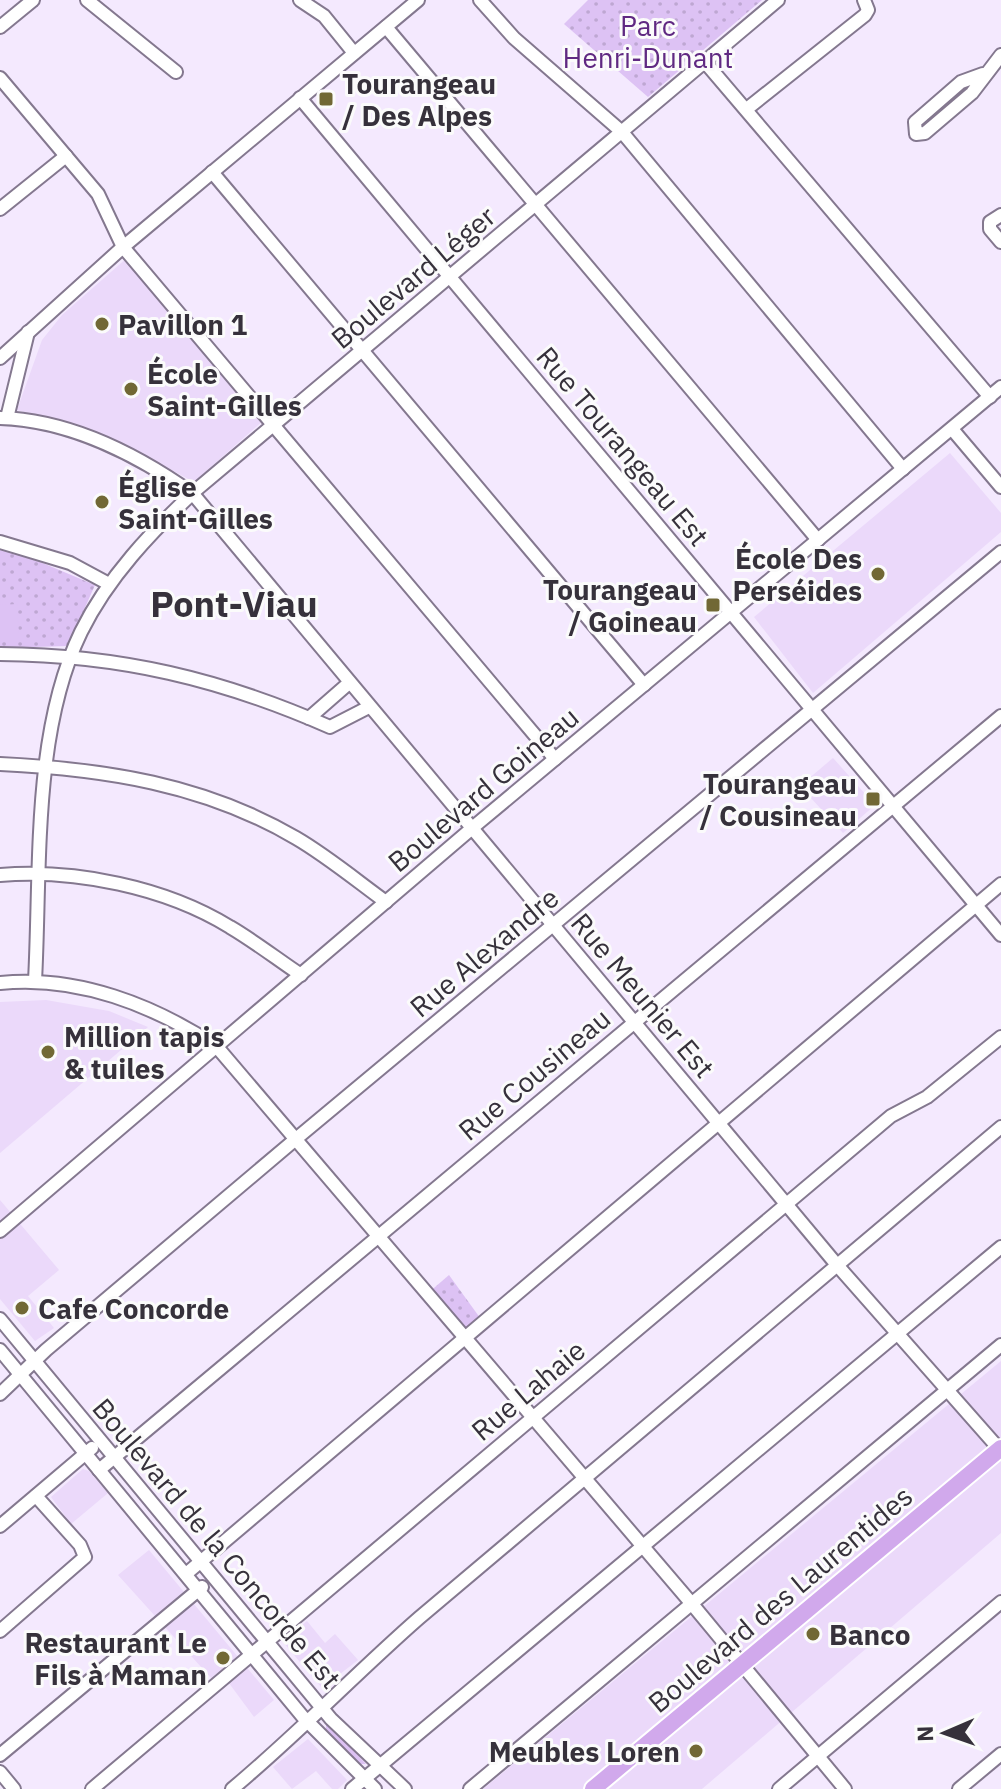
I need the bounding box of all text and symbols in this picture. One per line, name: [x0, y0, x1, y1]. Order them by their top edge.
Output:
park label: Parc Henri-Dunant: [563, 7, 733, 76]
place label: Tourangeau / Des Alpes: [342, 65, 496, 134]
marker: Tourangeau / Des Alpes: [317, 90, 335, 108]
street label: Boulevard Léger: [323, 197, 503, 357]
place label: Pavillon 1: [118, 306, 248, 343]
marker: Pavillon 1: [93, 315, 111, 333]
street label: Rue Tourangeau Est: [529, 338, 717, 554]
place label: École Saint-Gilles: [147, 355, 302, 424]
marker: École Saint-Gilles: [122, 380, 140, 398]
place label: Église Saint-Gilles: [118, 468, 273, 537]
marker: Église Saint-Gilles: [93, 493, 111, 511]
place label: École Des Perséides: [732, 540, 862, 609]
marker: École Des Perséides: [869, 565, 887, 583]
place label: Tourangeau / Goineau: [543, 571, 697, 640]
district label: Pont-Viau: [150, 580, 318, 627]
marker: Tourangeau / Goineau: [704, 596, 722, 614]
street label: Boulevard Goineau: [380, 698, 586, 880]
place label: Tourangeau / Cousineau: [700, 765, 857, 834]
marker: Tourangeau / Cousineau: [864, 790, 882, 808]
street label: Rue Alexandre: [402, 879, 566, 1025]
street label: Rue Meunier Est: [563, 905, 723, 1085]
street label: Rue Cousineau: [450, 1000, 618, 1148]
place label: Million tapis & tuiles: [64, 1018, 225, 1087]
marker: Million tapis & tuiles: [39, 1043, 57, 1061]
place label: Cafe Concorde: [38, 1290, 229, 1327]
marker: Cafe Concorde: [13, 1299, 31, 1317]
street label: Rue Lahaie: [463, 1331, 593, 1449]
street label: Boulevard de la Concorde Est: [85, 1390, 349, 1696]
street label: Boulevard des Laurentides: [640, 1477, 920, 1721]
place label: Banco: [829, 1616, 910, 1653]
place label: Restaurant Le Fils à Maman: [24, 1624, 207, 1693]
marker: Banco: [804, 1625, 822, 1643]
marker: Restaurant Le Fils à Maman: [214, 1649, 232, 1667]
north arrow: [905, 1693, 985, 1773]
text: N: [910, 1725, 939, 1742]
place label: Meubles Loren: [489, 1733, 680, 1770]
marker: Meubles Loren: [687, 1742, 705, 1760]

